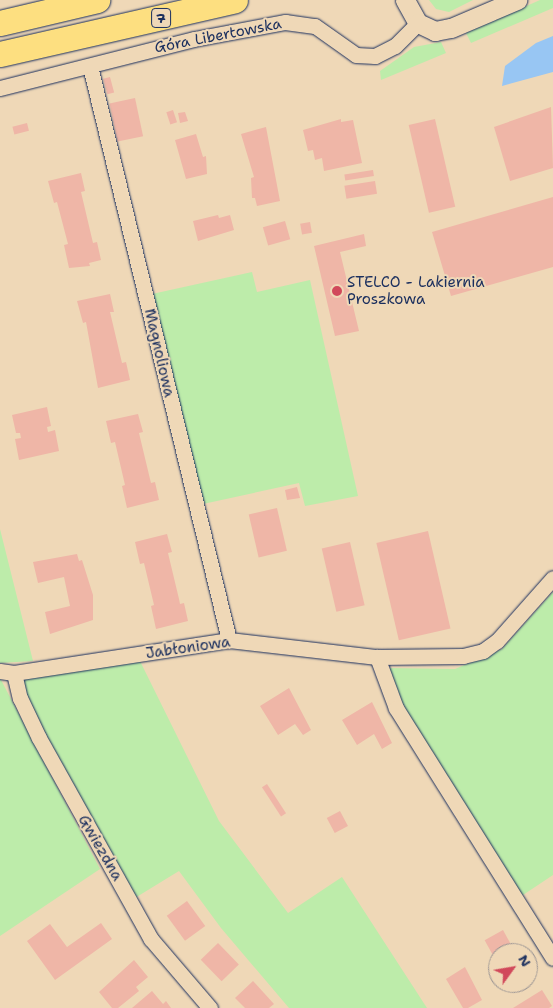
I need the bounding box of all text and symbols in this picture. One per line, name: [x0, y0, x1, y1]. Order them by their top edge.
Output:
road number: 7: [151, 7, 171, 30]
street label: Góra Libertowska: [153, 15, 283, 57]
place label: STELCO - Lakiernia Proszkowa: [347, 273, 485, 308]
marker: STELCO - Lakiernia Proszkowa: [331, 285, 343, 297]
street label: Magnoliowa: [140, 307, 178, 399]
street label: Jabłoniowa: [144, 633, 232, 663]
street label: Gwiezdna: [74, 812, 126, 884]
north arrow: [488, 943, 538, 993]
text: N: [514, 951, 535, 970]

